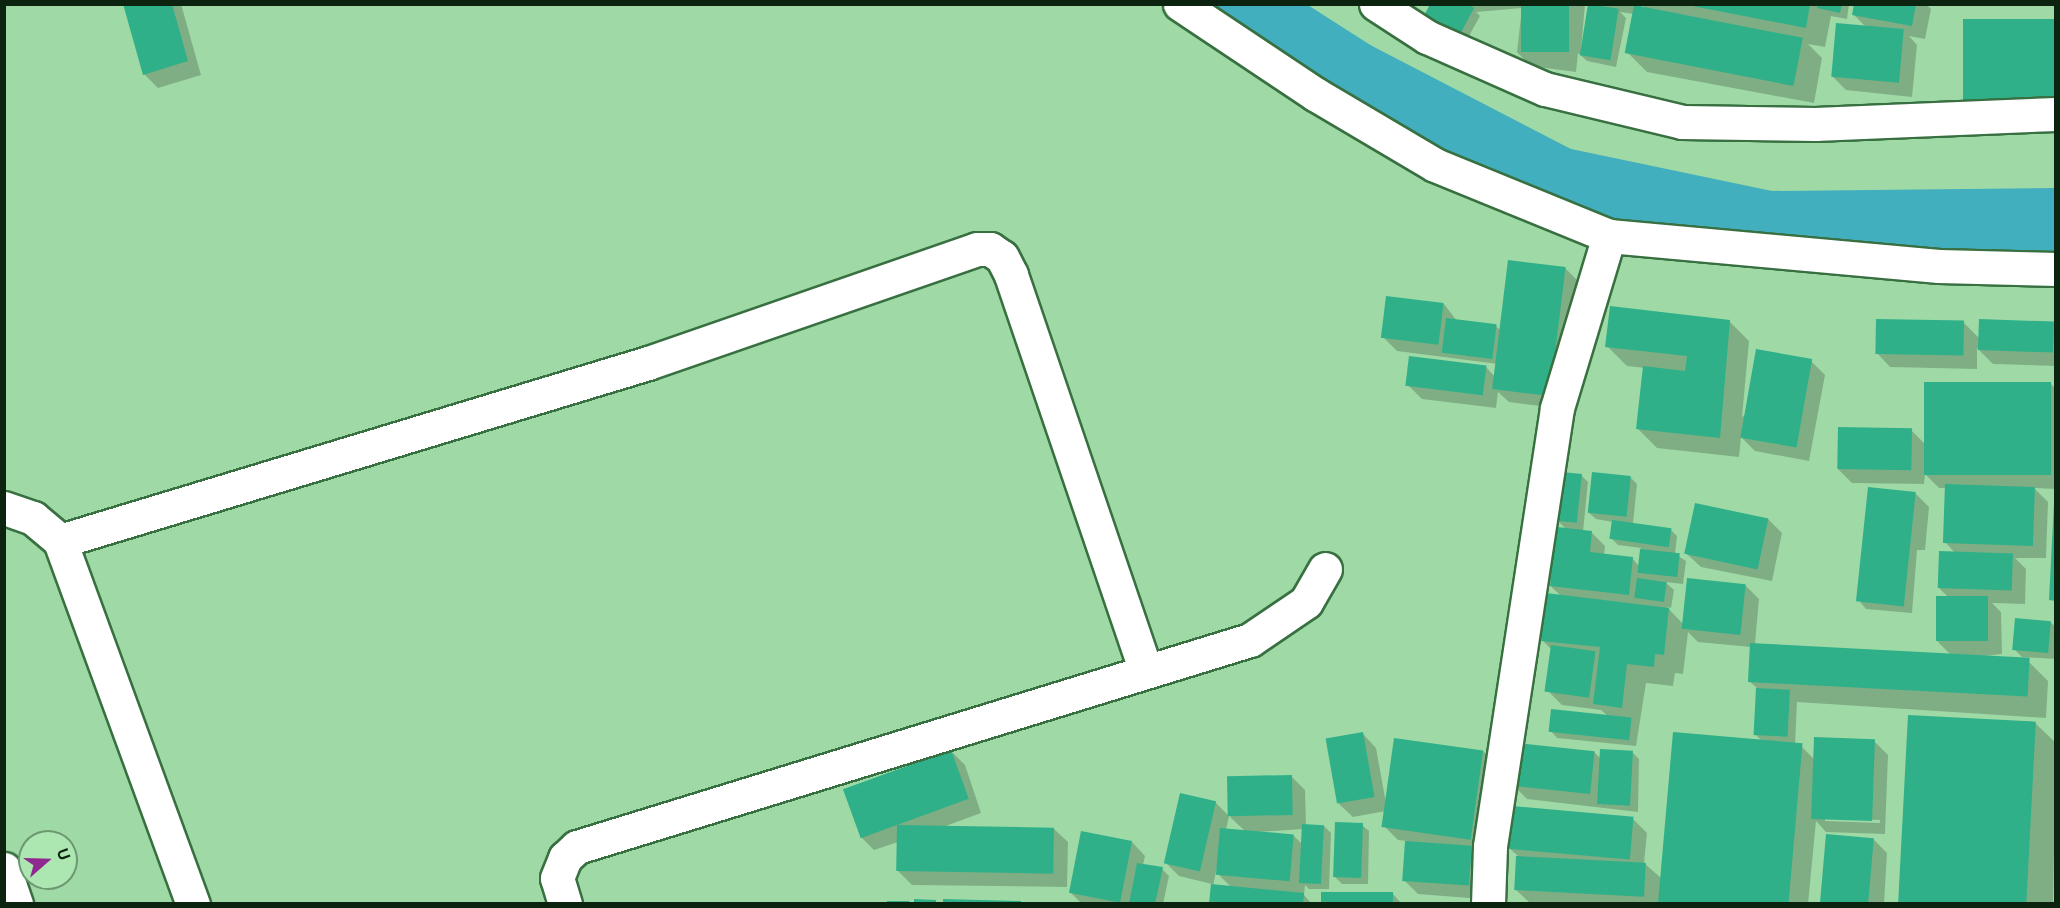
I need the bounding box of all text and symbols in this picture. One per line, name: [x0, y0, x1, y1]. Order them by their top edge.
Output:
north arrow: [18, 830, 78, 890]
text: U: [52, 846, 75, 863]

